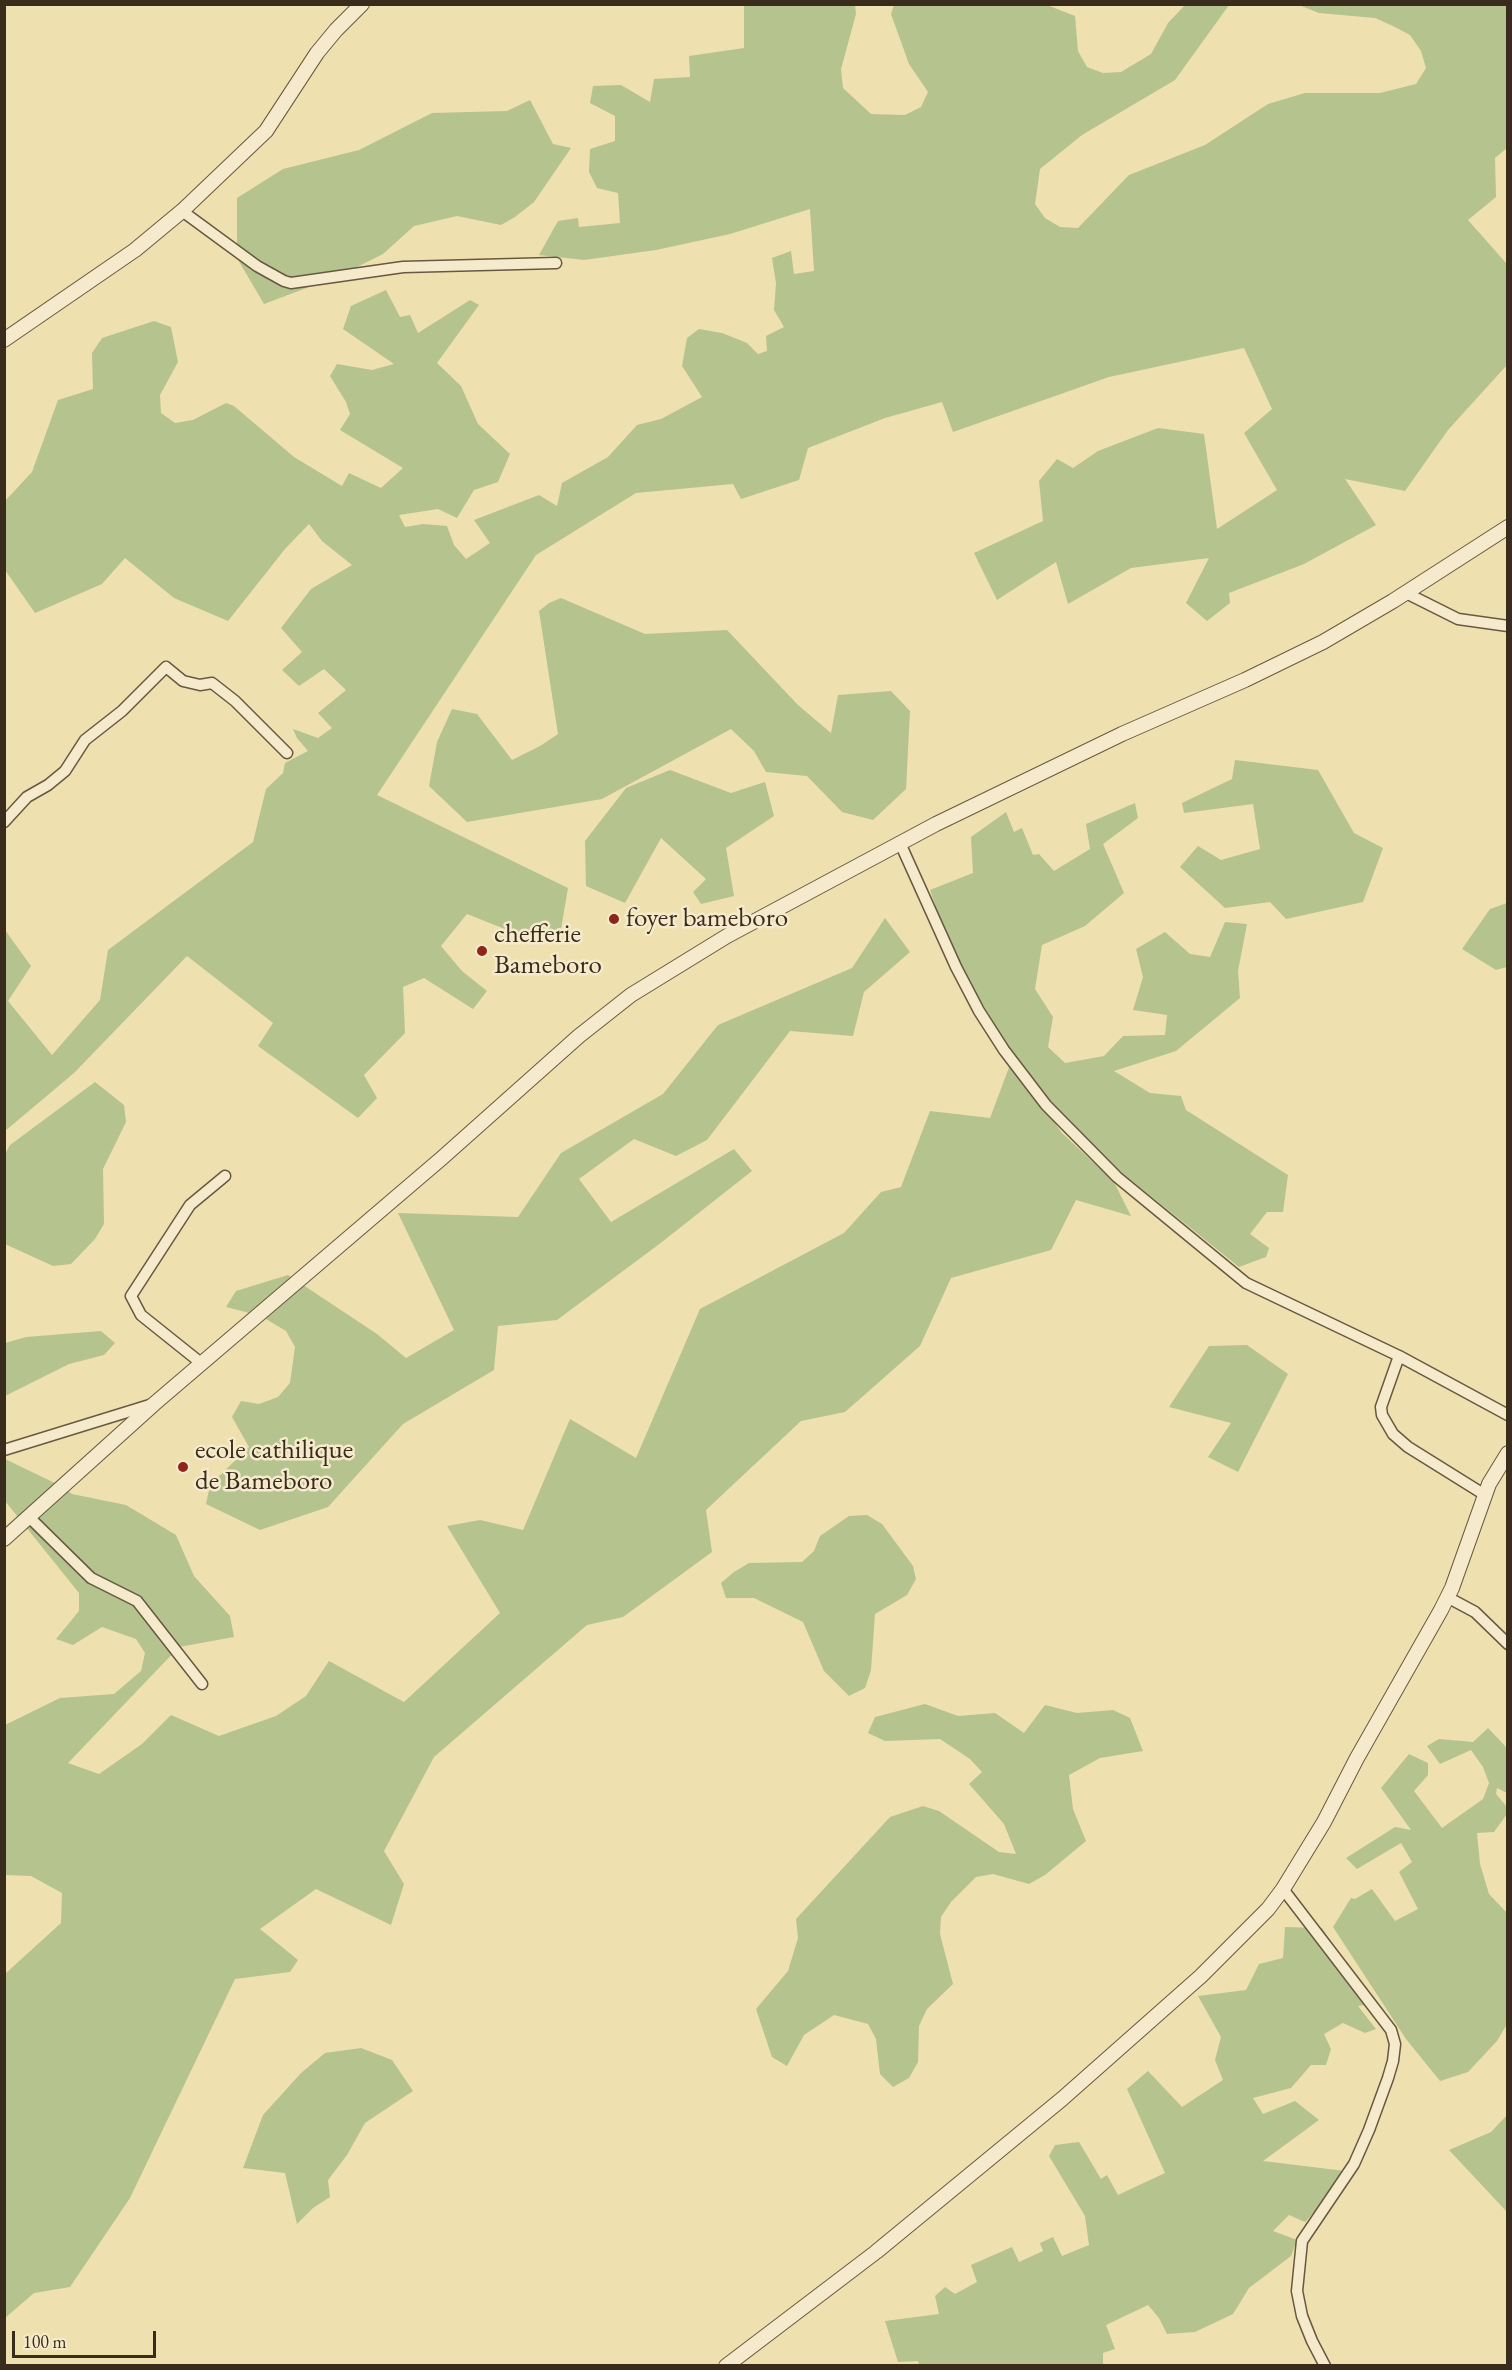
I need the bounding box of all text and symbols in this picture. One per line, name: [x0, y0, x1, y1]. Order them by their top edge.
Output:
place label: foyer bameboro: [626, 903, 788, 935]
marker: foyer bameboro: [607, 912, 621, 926]
place label: chefferie Bameboro: [494, 919, 602, 982]
marker: chefferie Bameboro: [475, 944, 489, 958]
place label: ecole cathilique de Bameboro: [195, 1435, 353, 1498]
marker: ecole cathilique de Bameboro: [176, 1460, 190, 1474]
scale bar: [15, 2319, 159, 2357]
text: 100 m: [23, 2330, 67, 2353]

